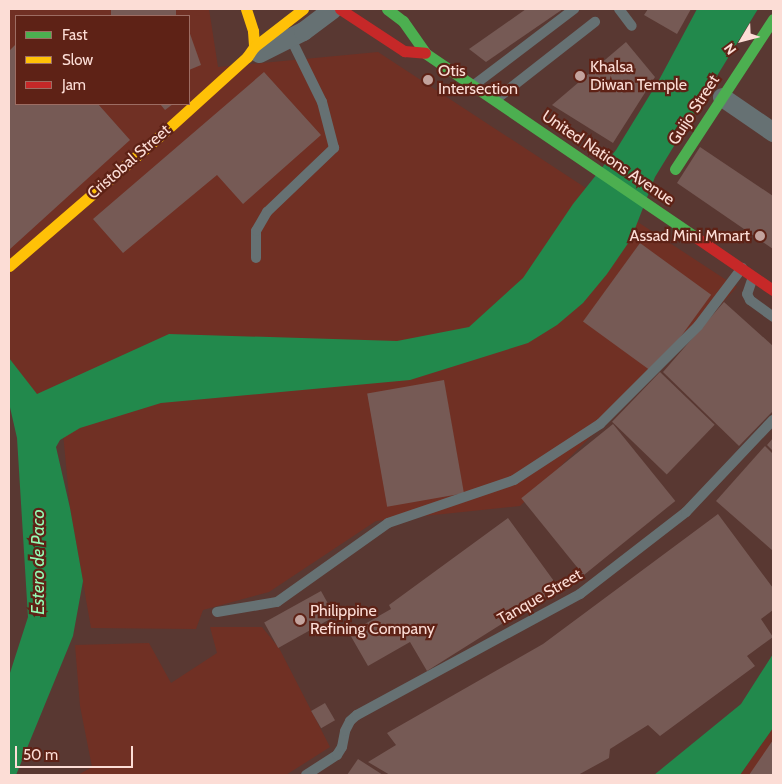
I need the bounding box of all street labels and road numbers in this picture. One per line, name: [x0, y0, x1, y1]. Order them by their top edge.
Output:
street label: Guijo Street: [664, 72, 724, 148]
street label: United Nations Avenue: [538, 106, 678, 210]
street label: Cristobal Street: [83, 121, 175, 203]
street label: Tanque Street: [494, 565, 586, 629]

